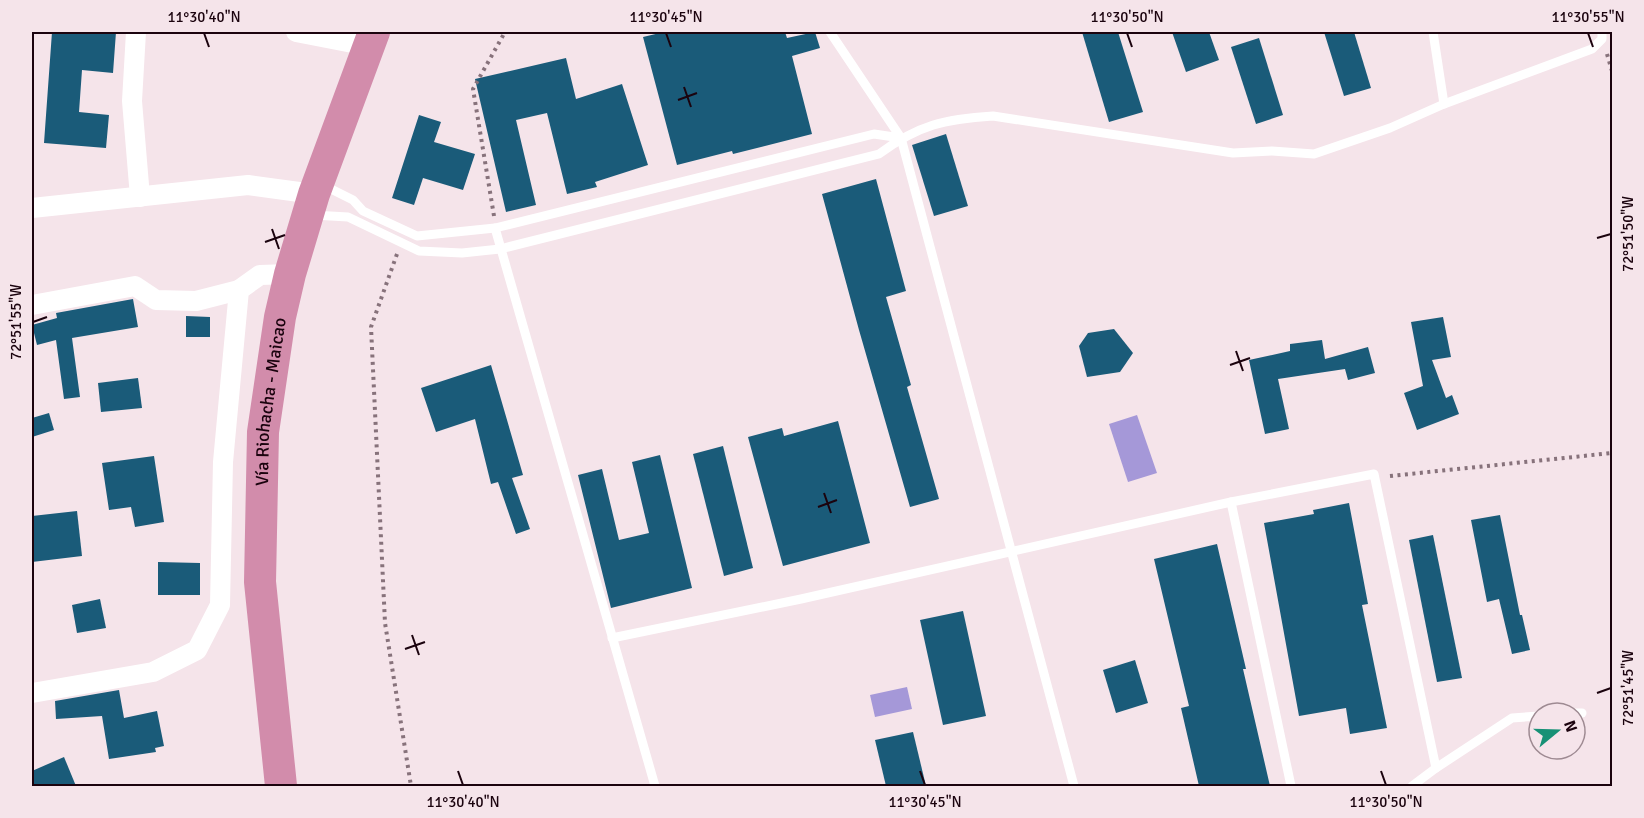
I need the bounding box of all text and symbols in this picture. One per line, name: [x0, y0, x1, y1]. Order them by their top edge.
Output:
text: 11°30'40"N: [167, 8, 241, 26]
text: 11°30'45"N: [629, 8, 703, 26]
text: 11°30'50"N: [1090, 8, 1164, 26]
text: 11°30'55"N: [1551, 8, 1625, 26]
text: 72°51'50"W: [1619, 196, 1637, 272]
text: 72°51'55"W: [7, 284, 25, 360]
street label: Vía Riohacha - Maicao: [251, 316, 291, 486]
text: 72°51'45"W: [1619, 650, 1637, 726]
north arrow: [1527, 701, 1587, 761]
text: N: [1559, 718, 1582, 735]
text: 11°30'40"N: [426, 793, 500, 811]
text: 11°30'45"N: [888, 793, 962, 811]
text: 11°30'50"N: [1349, 793, 1423, 811]

